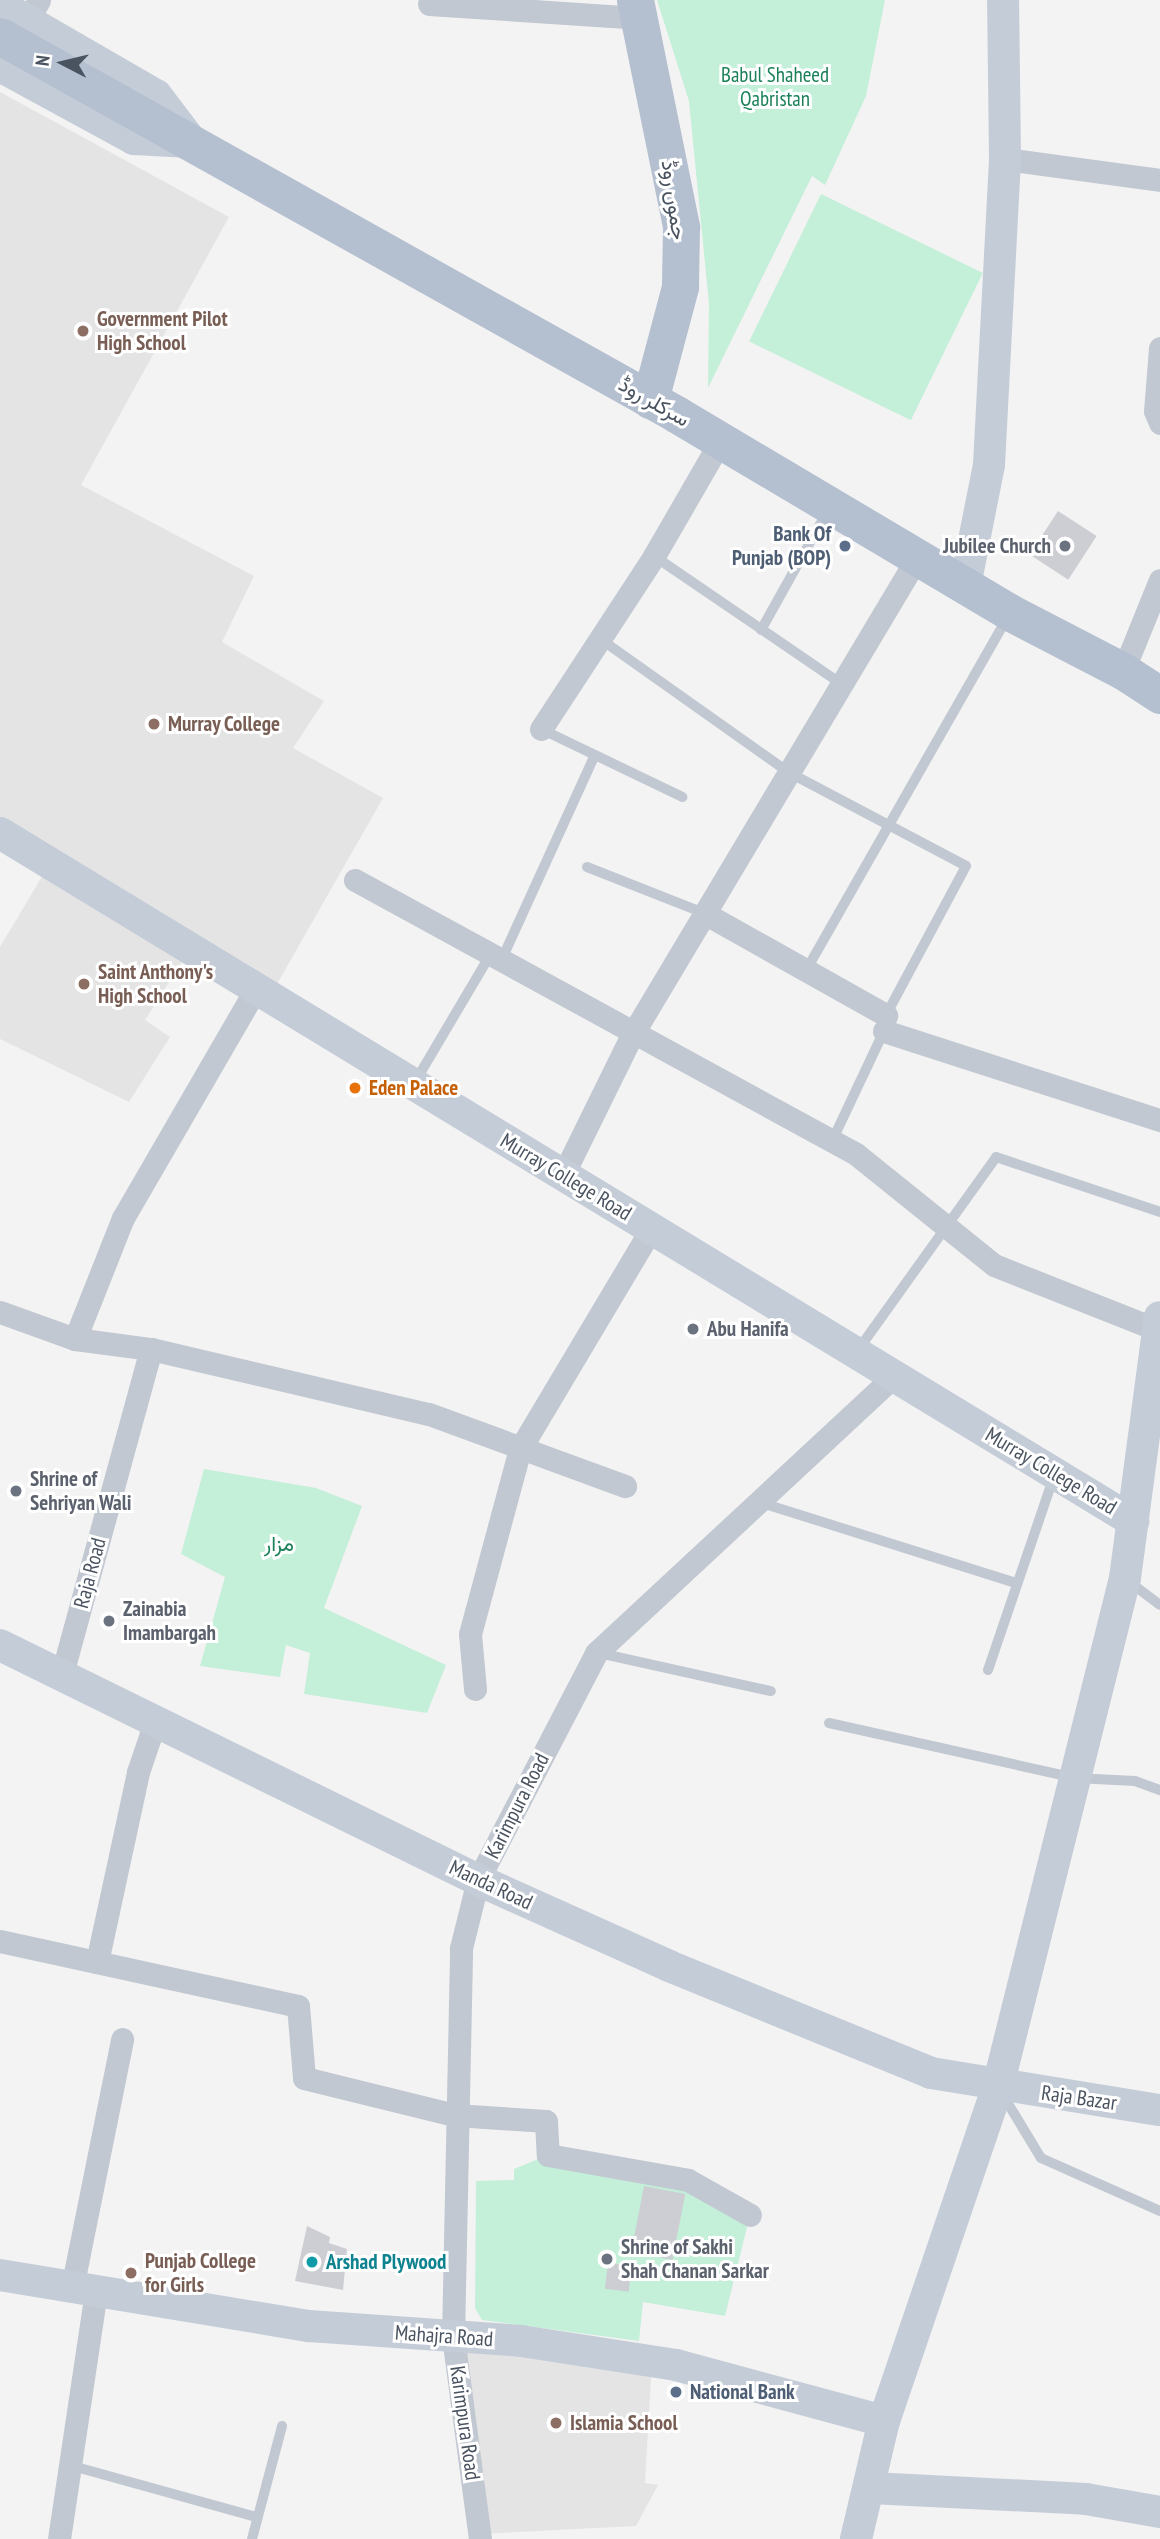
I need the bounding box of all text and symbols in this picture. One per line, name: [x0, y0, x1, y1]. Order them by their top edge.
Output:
north arrow: [28, 28, 98, 98]
text: N: [30, 54, 55, 67]
park label: Babul Shaheed Qabristan: [721, 62, 829, 112]
street label: جموں روڈ: [656, 158, 692, 242]
place label: Government Pilot High School: [97, 306, 228, 356]
marker: Government Pilot High School: [75, 323, 91, 339]
street label: سرکلر روڈ: [614, 372, 694, 432]
place label: Bank Of Punjab (BOP): [732, 521, 831, 571]
place label: Jubilee Church: [943, 533, 1051, 559]
marker: Bank Of Punjab (BOP): [837, 538, 853, 554]
marker: Jubilee Church: [1057, 538, 1073, 554]
place label: Murray College: [168, 711, 281, 737]
marker: Murray College: [146, 716, 162, 732]
place label: Saint Anthony's High School: [98, 959, 214, 1009]
marker: Saint Anthony's High School: [76, 976, 92, 992]
place label: Eden Palace: [369, 1075, 458, 1101]
marker: Eden Palace: [347, 1080, 363, 1096]
street label: Murray College Road: [496, 1128, 636, 1226]
place label: Abu Hanifa: [707, 1316, 789, 1342]
marker: Abu Hanifa: [685, 1321, 701, 1337]
street label: Murray College Road: [981, 1422, 1121, 1520]
place label: Shrine of Sehriyan Wali: [30, 1466, 132, 1516]
marker: Shrine of Sehriyan Wali: [8, 1483, 24, 1499]
park label: مزار: [264, 1531, 294, 1557]
street label: Raja Road: [69, 1535, 111, 1611]
place label: Zainabia Imambargah: [123, 1596, 216, 1646]
marker: Zainabia Imambargah: [101, 1613, 117, 1629]
street label: Karimpura Road: [480, 1749, 554, 1863]
street label: Manda Road: [445, 1855, 537, 1915]
street label: Raja Bazar: [1040, 2080, 1118, 2116]
place label: Shrine of Sakhi Shah Chanan Sarkar: [621, 2234, 769, 2284]
place label: Punjab College for Girls: [145, 2248, 256, 2298]
place label: Arshad Plywood: [326, 2249, 446, 2275]
marker: Shrine of Sakhi Shah Chanan Sarkar: [599, 2251, 615, 2267]
marker: Arshad Plywood: [304, 2254, 320, 2270]
marker: Punjab College for Girls: [123, 2265, 139, 2281]
street label: Mahajra Road: [394, 2320, 494, 2352]
street label: Karimpura Road: [445, 2364, 485, 2482]
place label: National Bank: [690, 2379, 795, 2405]
marker: National Bank: [668, 2384, 684, 2400]
place label: Islamia School: [570, 2410, 678, 2436]
marker: Islamia School: [548, 2415, 564, 2431]

